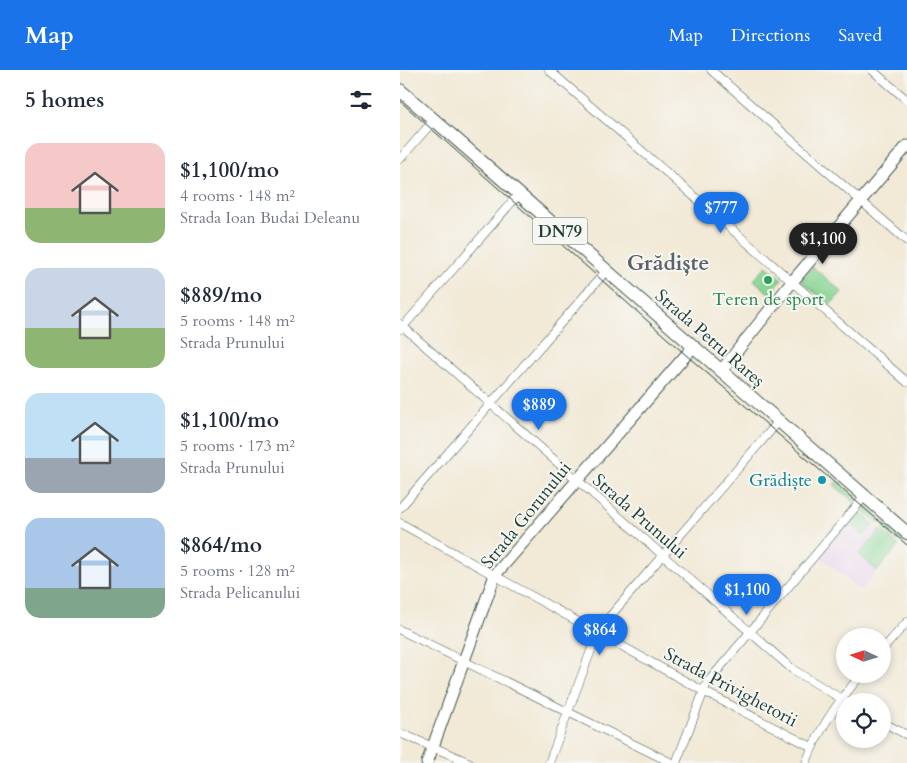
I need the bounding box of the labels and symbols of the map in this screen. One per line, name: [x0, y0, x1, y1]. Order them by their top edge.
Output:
pin: $777: [691, 191, 751, 234]
road number: DN79: [532, 218, 588, 245]
pin: $1,100: [782, 222, 864, 265]
district label: Grădiște: [627, 248, 709, 278]
marker: Teren de sport: [762, 274, 774, 286]
street label: Strada Petru Rareș: [649, 284, 770, 393]
place label: Teren de sport: [712, 287, 824, 312]
pin: $889: [509, 388, 569, 431]
street label: Strada Gorunului: [475, 456, 577, 574]
street label: Strada Prunului: [587, 468, 692, 565]
place label: Grădiște: [749, 468, 812, 493]
marker: Grădiște: [816, 474, 828, 486]
pin: $1,100: [706, 574, 788, 616]
pin: $864: [570, 614, 630, 656]
north arrow: [836, 628, 891, 682]
street label: Strada Privighetorii: [660, 642, 802, 733]

